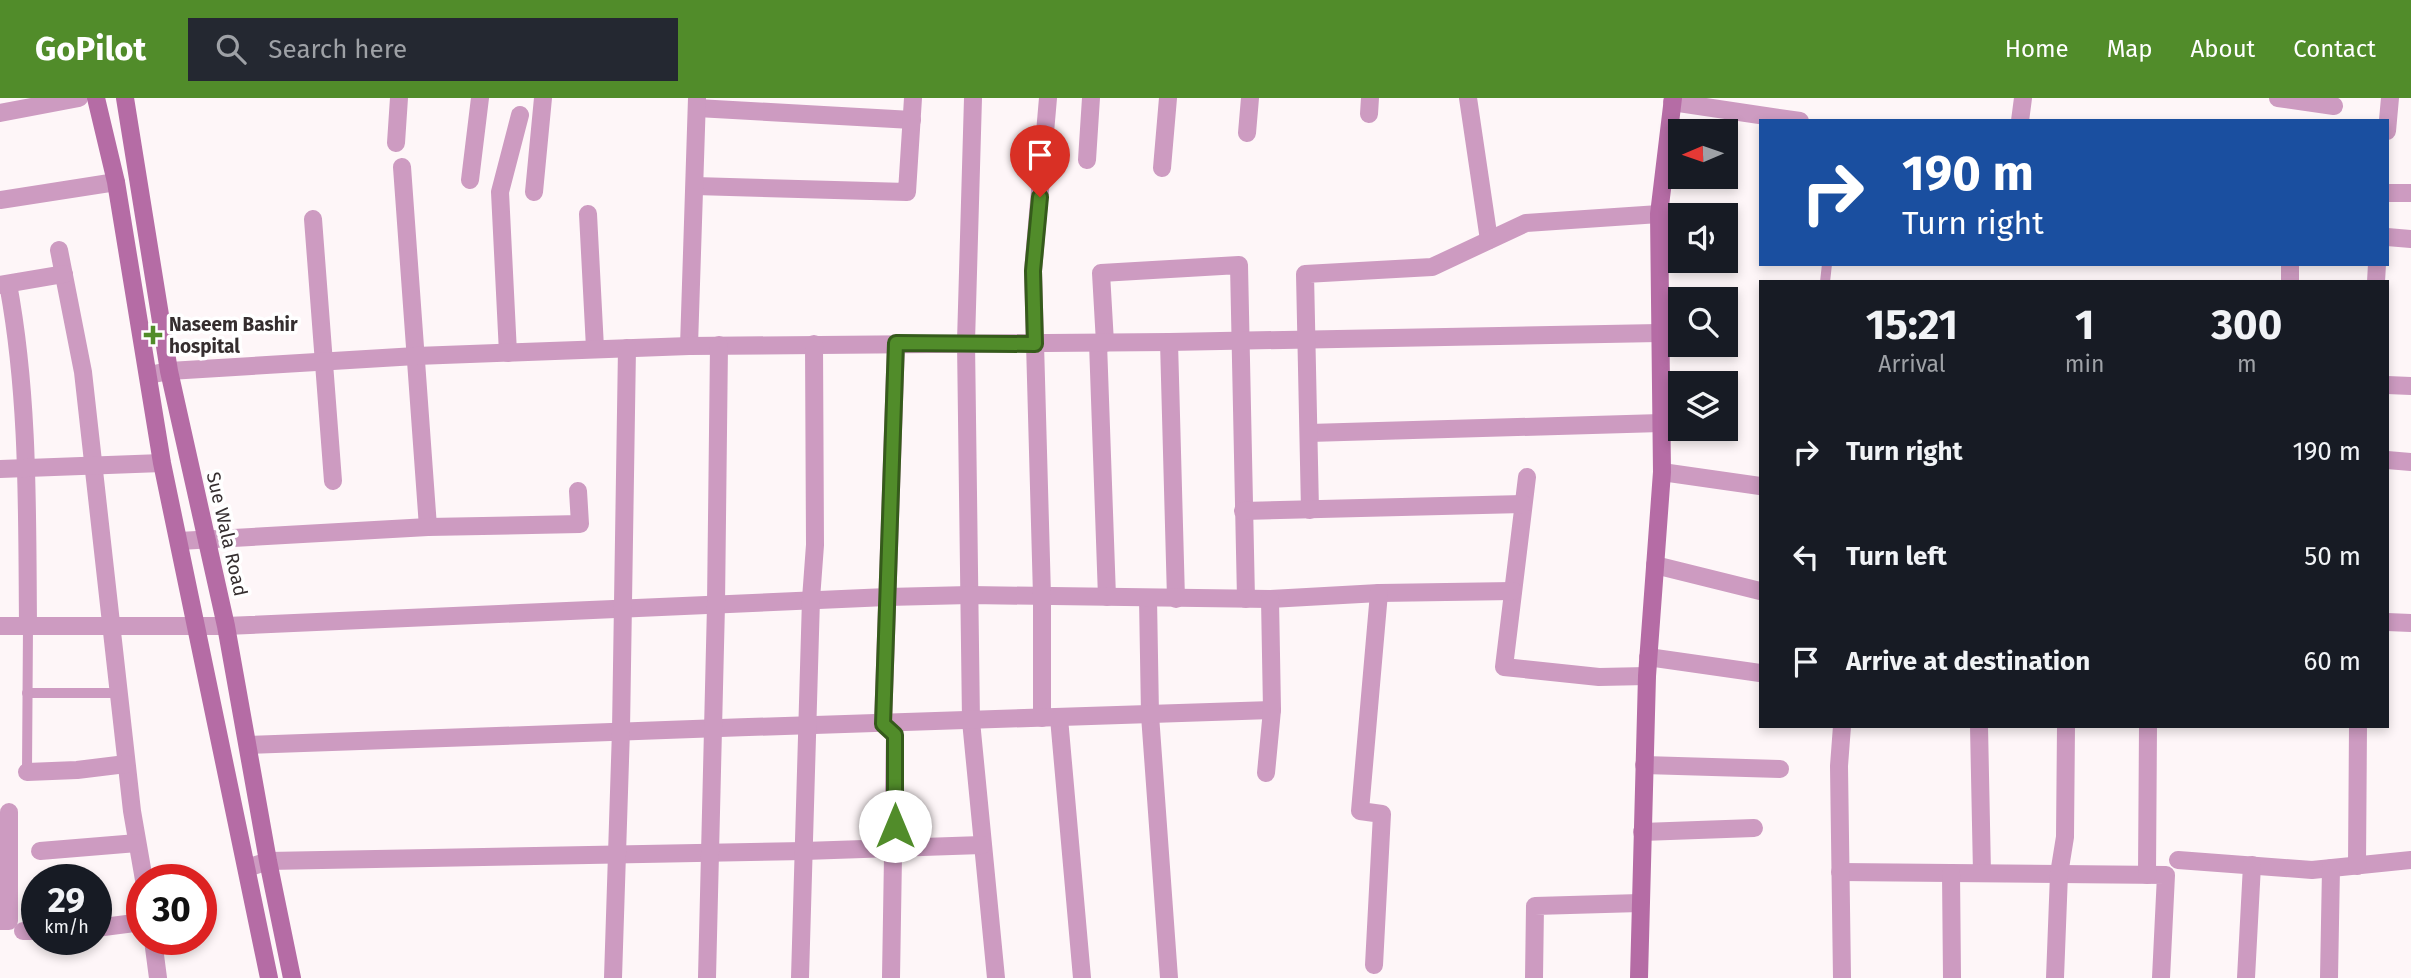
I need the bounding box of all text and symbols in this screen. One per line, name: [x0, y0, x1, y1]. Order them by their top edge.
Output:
search box: [188, 18, 678, 81]
text: GoPilot: [35, 29, 146, 69]
icon: search: [212, 30, 250, 68]
text: Search here: [268, 34, 407, 65]
text: Home: [2005, 35, 2069, 63]
text: Map: [2107, 35, 2153, 63]
text: About: [2191, 35, 2255, 63]
text: Contact: [2293, 35, 2376, 63]
north arrow: [1668, 119, 1738, 189]
map controls: [1668, 119, 1738, 441]
pin: [1010, 125, 1070, 197]
icon: arrive: [1021, 136, 1059, 174]
text: 190 m: [1902, 144, 2034, 203]
icon: right: [1787, 147, 1878, 238]
button: sound: [1668, 203, 1738, 273]
text: Turn right: [1902, 204, 2044, 242]
button: search: [1668, 287, 1738, 357]
text: 15:21: [1866, 300, 1958, 350]
text: 1: [2075, 300, 2094, 350]
text: 300: [2211, 300, 2282, 350]
place label: Naseem Bashir hospital: [169, 313, 298, 358]
marker: Naseem Bashir hospital: [143, 325, 163, 345]
text: Arrival: [1878, 350, 1946, 378]
text: min: [2065, 350, 2105, 378]
text: m: [2237, 350, 2257, 378]
button: layers: [1668, 371, 1738, 441]
icon: right: [1787, 433, 1825, 471]
text: Turn right: [1846, 436, 1963, 467]
text: 190 m: [2292, 436, 2361, 467]
street label: Sue Wala Road: [202, 470, 252, 598]
icon: left: [1787, 538, 1825, 576]
text: Turn left: [1846, 541, 1947, 572]
text: 50 m: [2304, 541, 2361, 572]
icon: arrive: [1787, 643, 1825, 681]
text: Arrive at destination: [1846, 646, 2090, 677]
text: 60 m: [2303, 646, 2361, 677]
position arrow: [858, 789, 932, 863]
speed limit sign: 30: [126, 864, 217, 955]
text: 29: [48, 879, 85, 921]
text: km/h: [44, 916, 89, 938]

